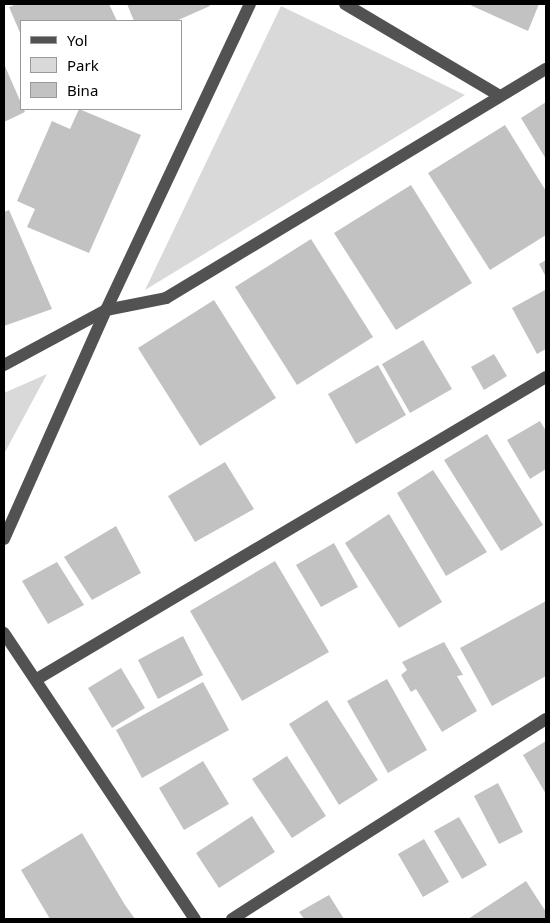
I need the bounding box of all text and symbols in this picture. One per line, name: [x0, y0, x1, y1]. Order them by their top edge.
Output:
legend: [20, 20, 182, 110]
text: Yol: [67, 30, 88, 50]
text: Park: [67, 55, 99, 75]
text: Bina: [67, 80, 98, 100]

